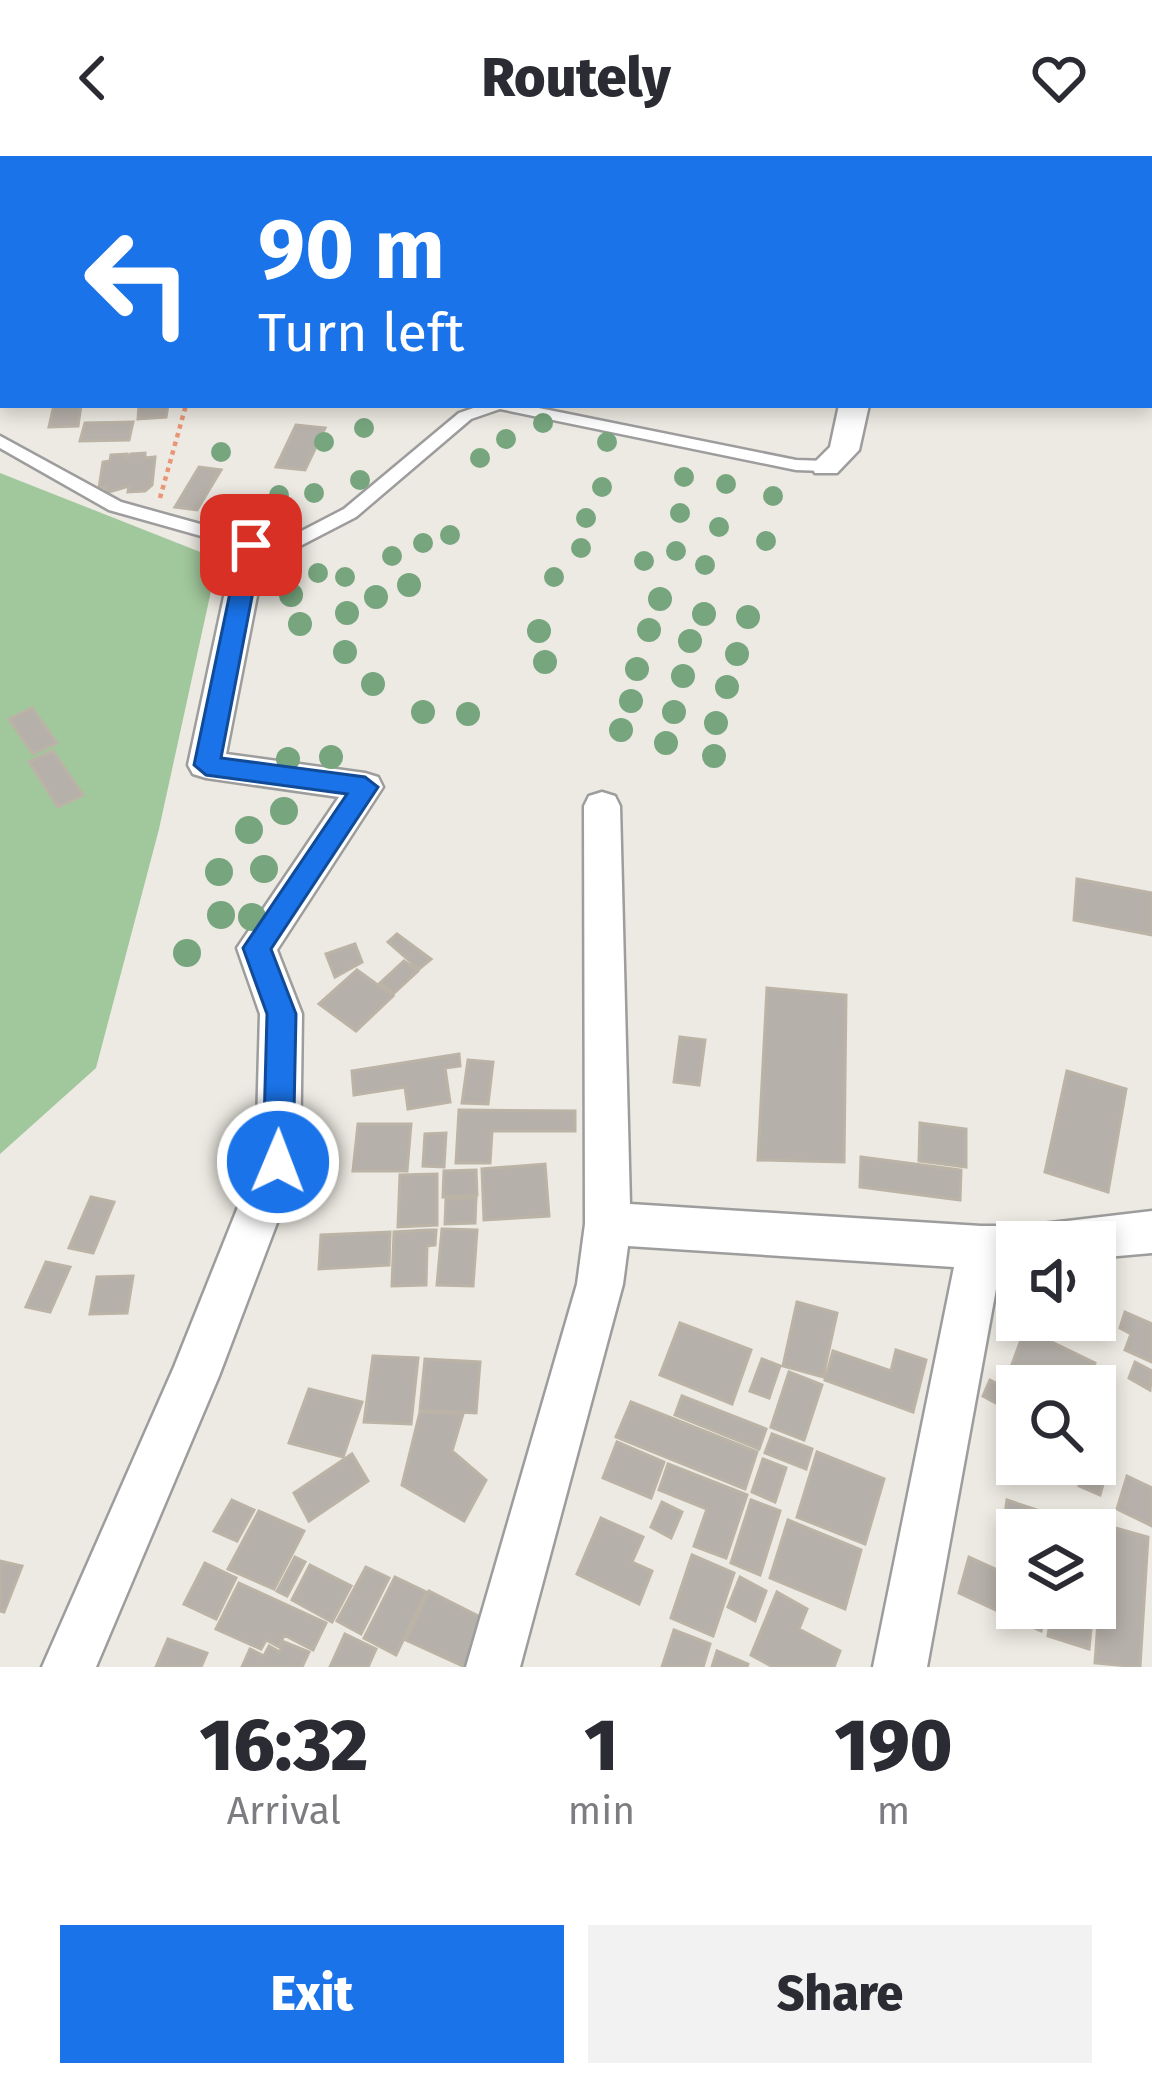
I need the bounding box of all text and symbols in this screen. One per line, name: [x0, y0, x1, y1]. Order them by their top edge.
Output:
icon: back: [60, 45, 126, 111]
icon: heart: [1026, 45, 1092, 111]
text: Routely: [481, 46, 671, 110]
text: 90 m: [258, 199, 445, 300]
icon: left: [60, 204, 216, 360]
text: Turn left: [258, 301, 465, 365]
pin: [200, 494, 302, 596]
icon: arrive: [218, 512, 284, 578]
position arrow: [215, 1099, 341, 1225]
map controls: [996, 1221, 1116, 1629]
button: sound: [996, 1221, 1116, 1341]
button: search: [996, 1365, 1116, 1485]
button: layers: [996, 1509, 1116, 1629]
text: 16:32: [200, 1703, 368, 1789]
text: 1: [584, 1703, 618, 1789]
text: 190: [835, 1703, 952, 1789]
text: Arrival: [227, 1788, 341, 1834]
text: min: [568, 1788, 635, 1834]
text: m: [877, 1788, 910, 1834]
button: Exit: [60, 1925, 564, 2063]
button: Share: [588, 1925, 1092, 2063]

